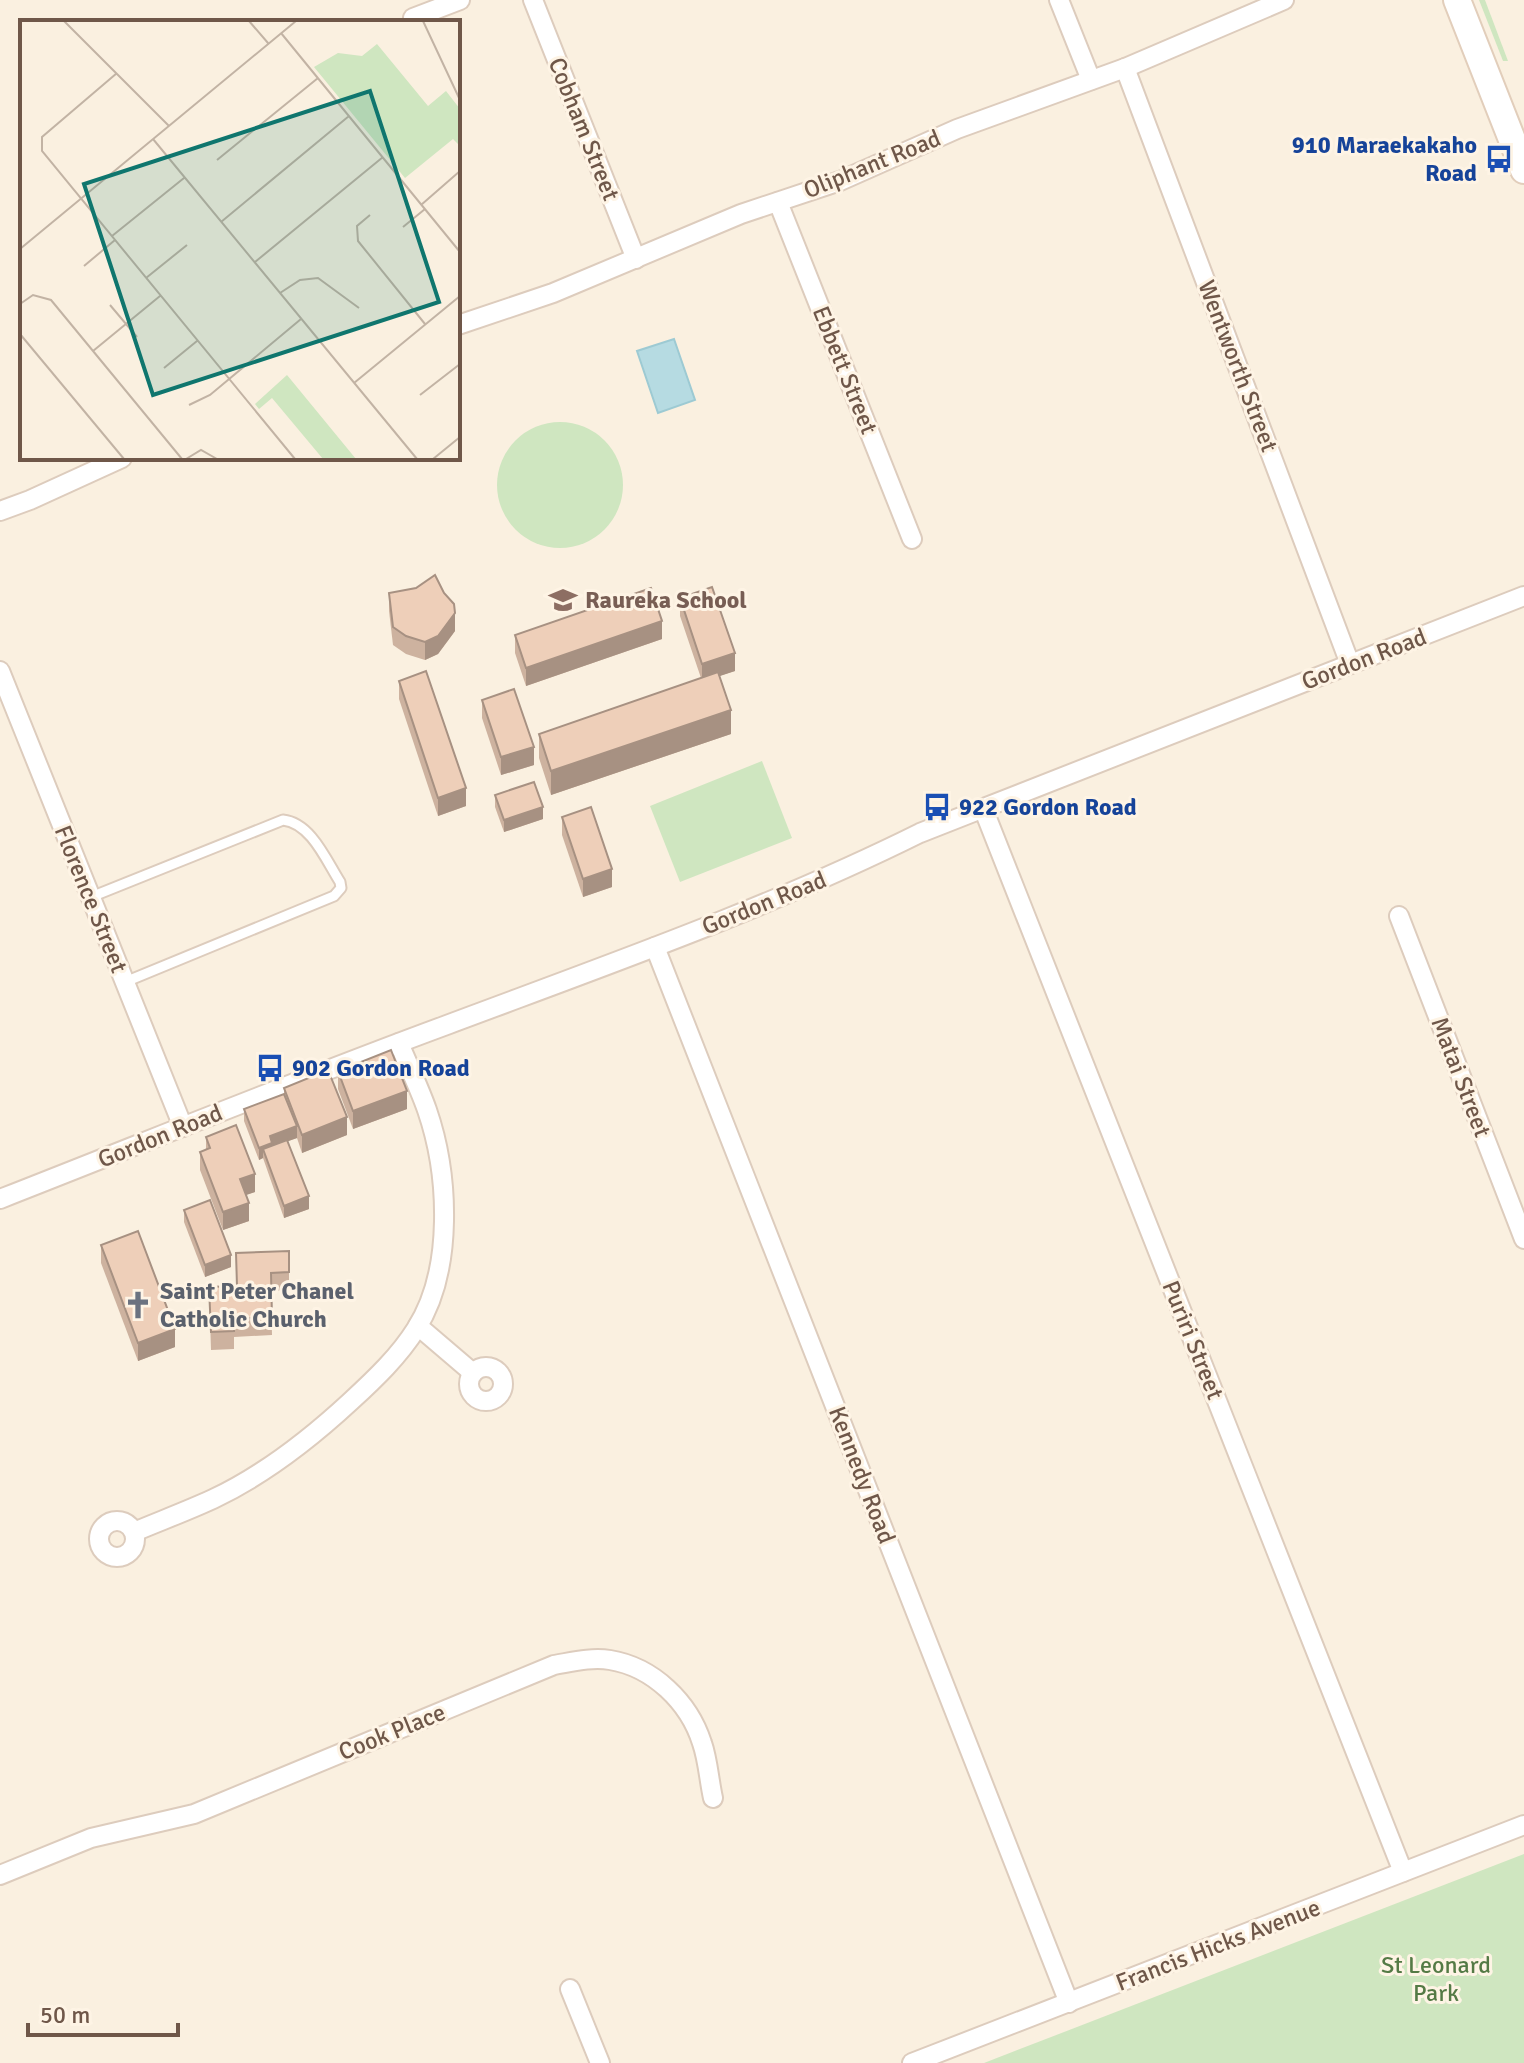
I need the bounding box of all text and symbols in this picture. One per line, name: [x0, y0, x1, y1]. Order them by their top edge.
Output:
inset map: [20, 20, 460, 460]
street label: Cobham Street: [542, 53, 626, 205]
street label: Oliphant Road: [799, 123, 945, 205]
place label: 910 Maraekakaho Road: [1292, 130, 1477, 188]
bus stop icon: 910 Maraekakaho Road: [1484, 144, 1514, 174]
street label: Wentworth Street: [1192, 276, 1284, 456]
street label: Ebbett Street: [806, 302, 884, 438]
school or university icon: Raureka School: [548, 585, 578, 615]
place label: Raureka School: [585, 585, 747, 615]
street label: Gordon Road: [1297, 621, 1431, 697]
bus stop icon: 922 Gordon Road: [922, 792, 952, 822]
place label: 922 Gordon Road: [959, 792, 1137, 822]
street label: Florence Street: [48, 821, 134, 977]
street label: Gordon Road: [697, 864, 831, 942]
street label: Matai Street: [1424, 1013, 1498, 1141]
bus stop icon: 902 Gordon Road: [255, 1053, 285, 1083]
place label: 902 Gordon Road: [292, 1053, 470, 1083]
street label: Gordon Road: [93, 1097, 227, 1175]
place label: Saint Peter Chanel Catholic Church: [160, 1276, 354, 1334]
street label: Puriri Street: [1156, 1276, 1230, 1404]
church icon: Saint Peter Chanel Catholic Church: [123, 1290, 153, 1320]
street label: Kennedy Road: [822, 1402, 902, 1548]
street label: Cook Place: [334, 1697, 450, 1767]
street label: Francis Hicks Avenue: [1111, 1892, 1325, 1998]
park label: St Leonard Park: [1381, 1950, 1491, 2008]
scale bar: [28, 1987, 178, 2037]
text: 50 m: [40, 2000, 90, 2030]

